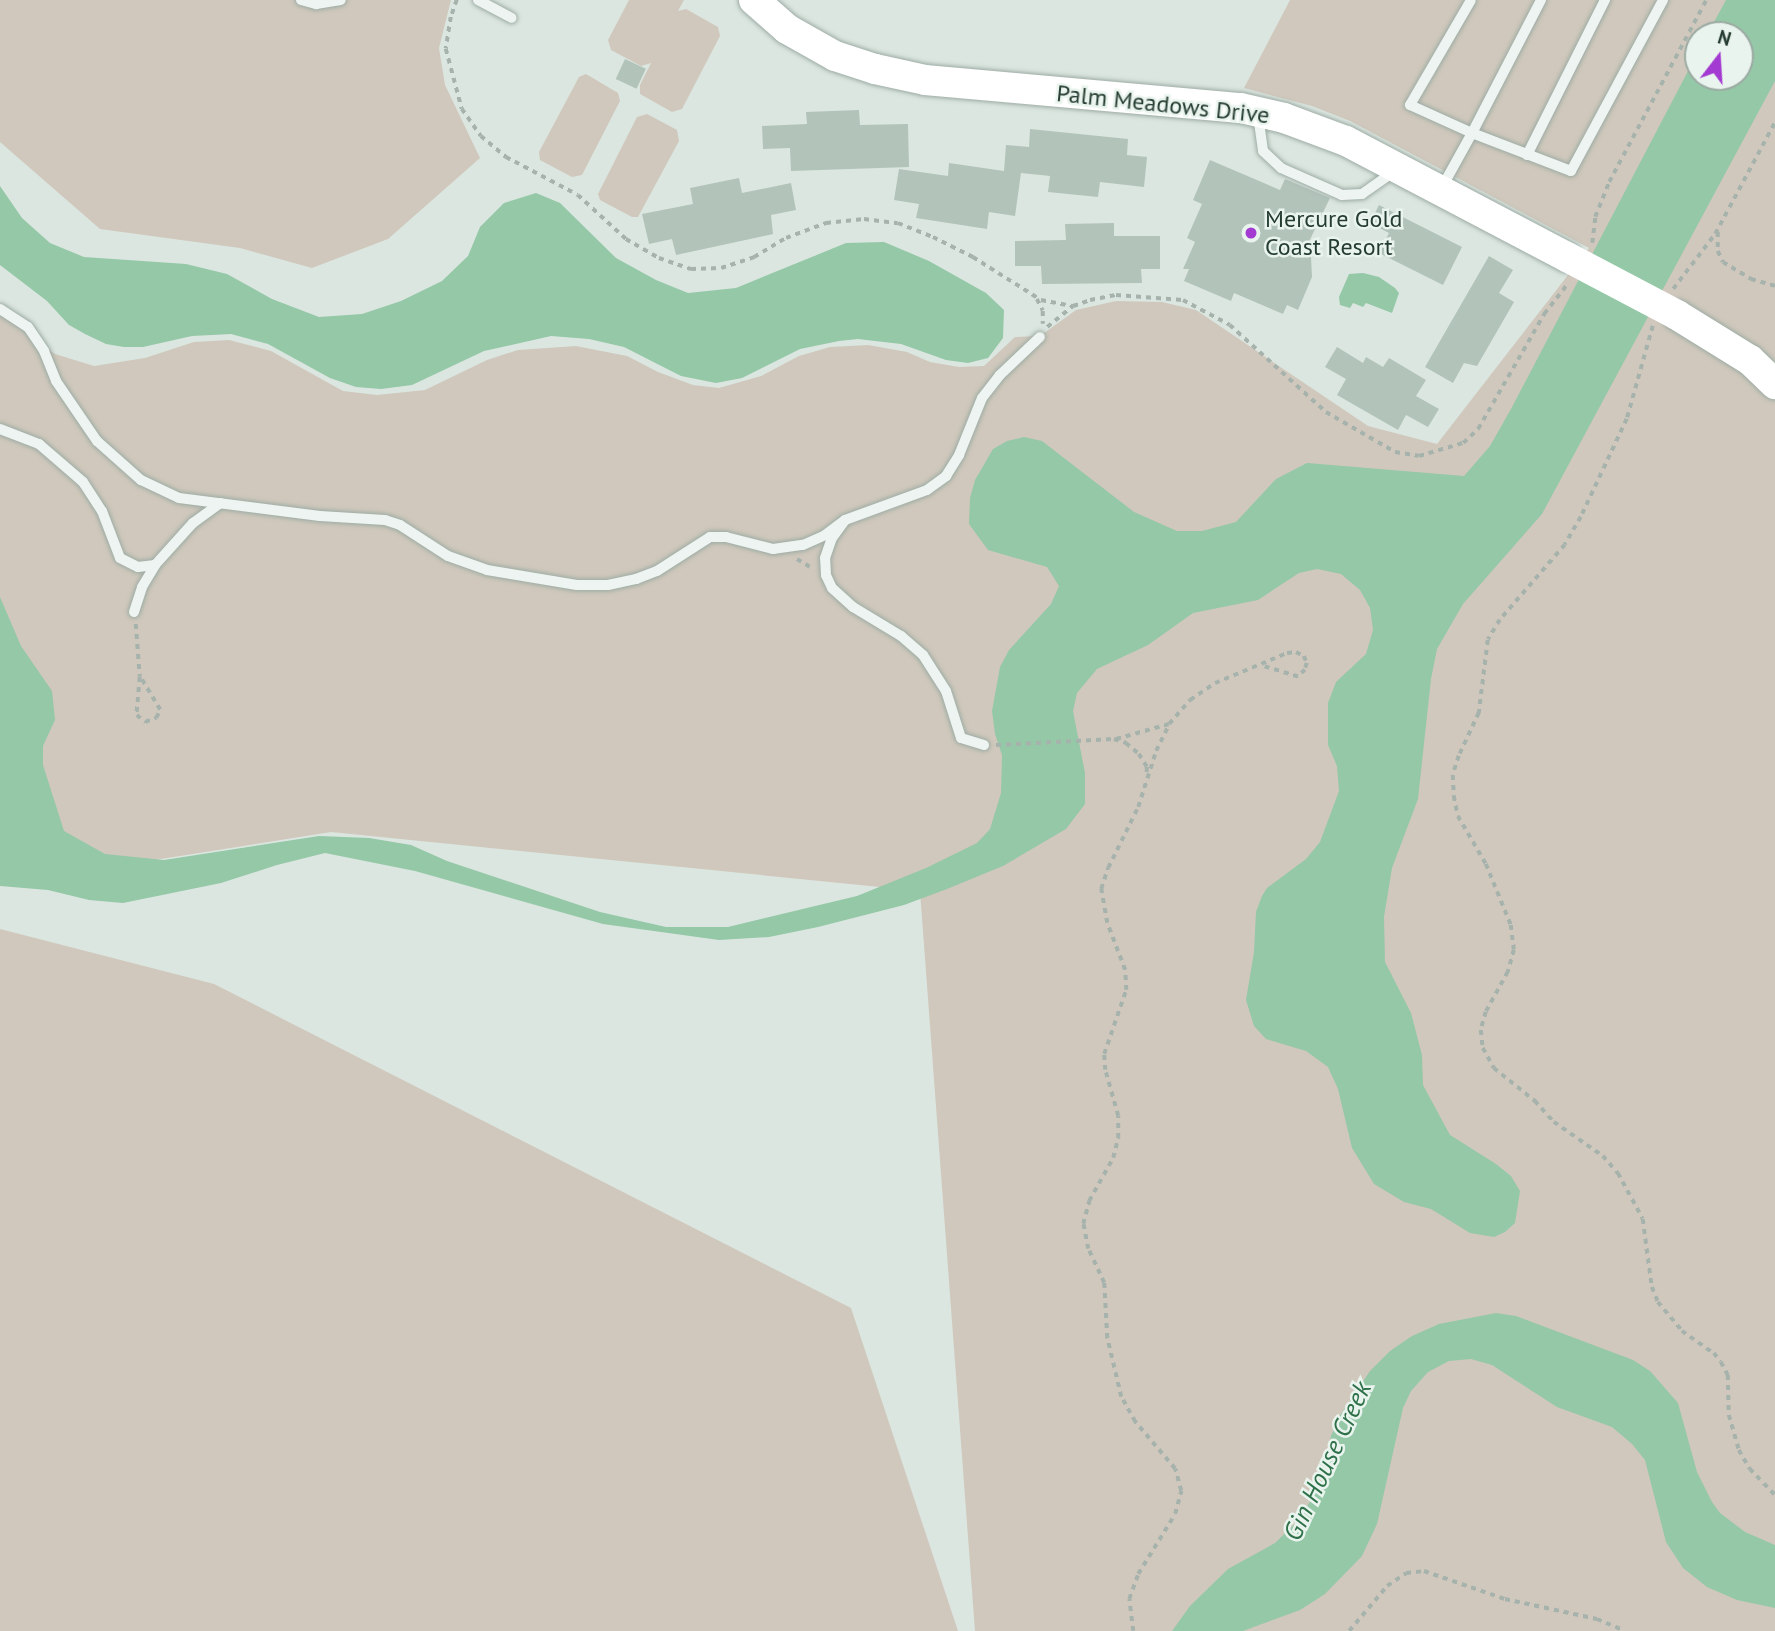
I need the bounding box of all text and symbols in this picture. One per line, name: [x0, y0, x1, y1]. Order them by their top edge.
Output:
north arrow: [1684, 21, 1754, 91]
text: N: [1715, 25, 1734, 51]
street label: Palm Meadows Drive: [1055, 78, 1271, 130]
place label: Mercure Gold Coast Resort: [1265, 205, 1402, 261]
marker: Mercure Gold Coast Resort: [1243, 225, 1259, 241]
water label: Gin House Creek: [1276, 1376, 1378, 1546]

